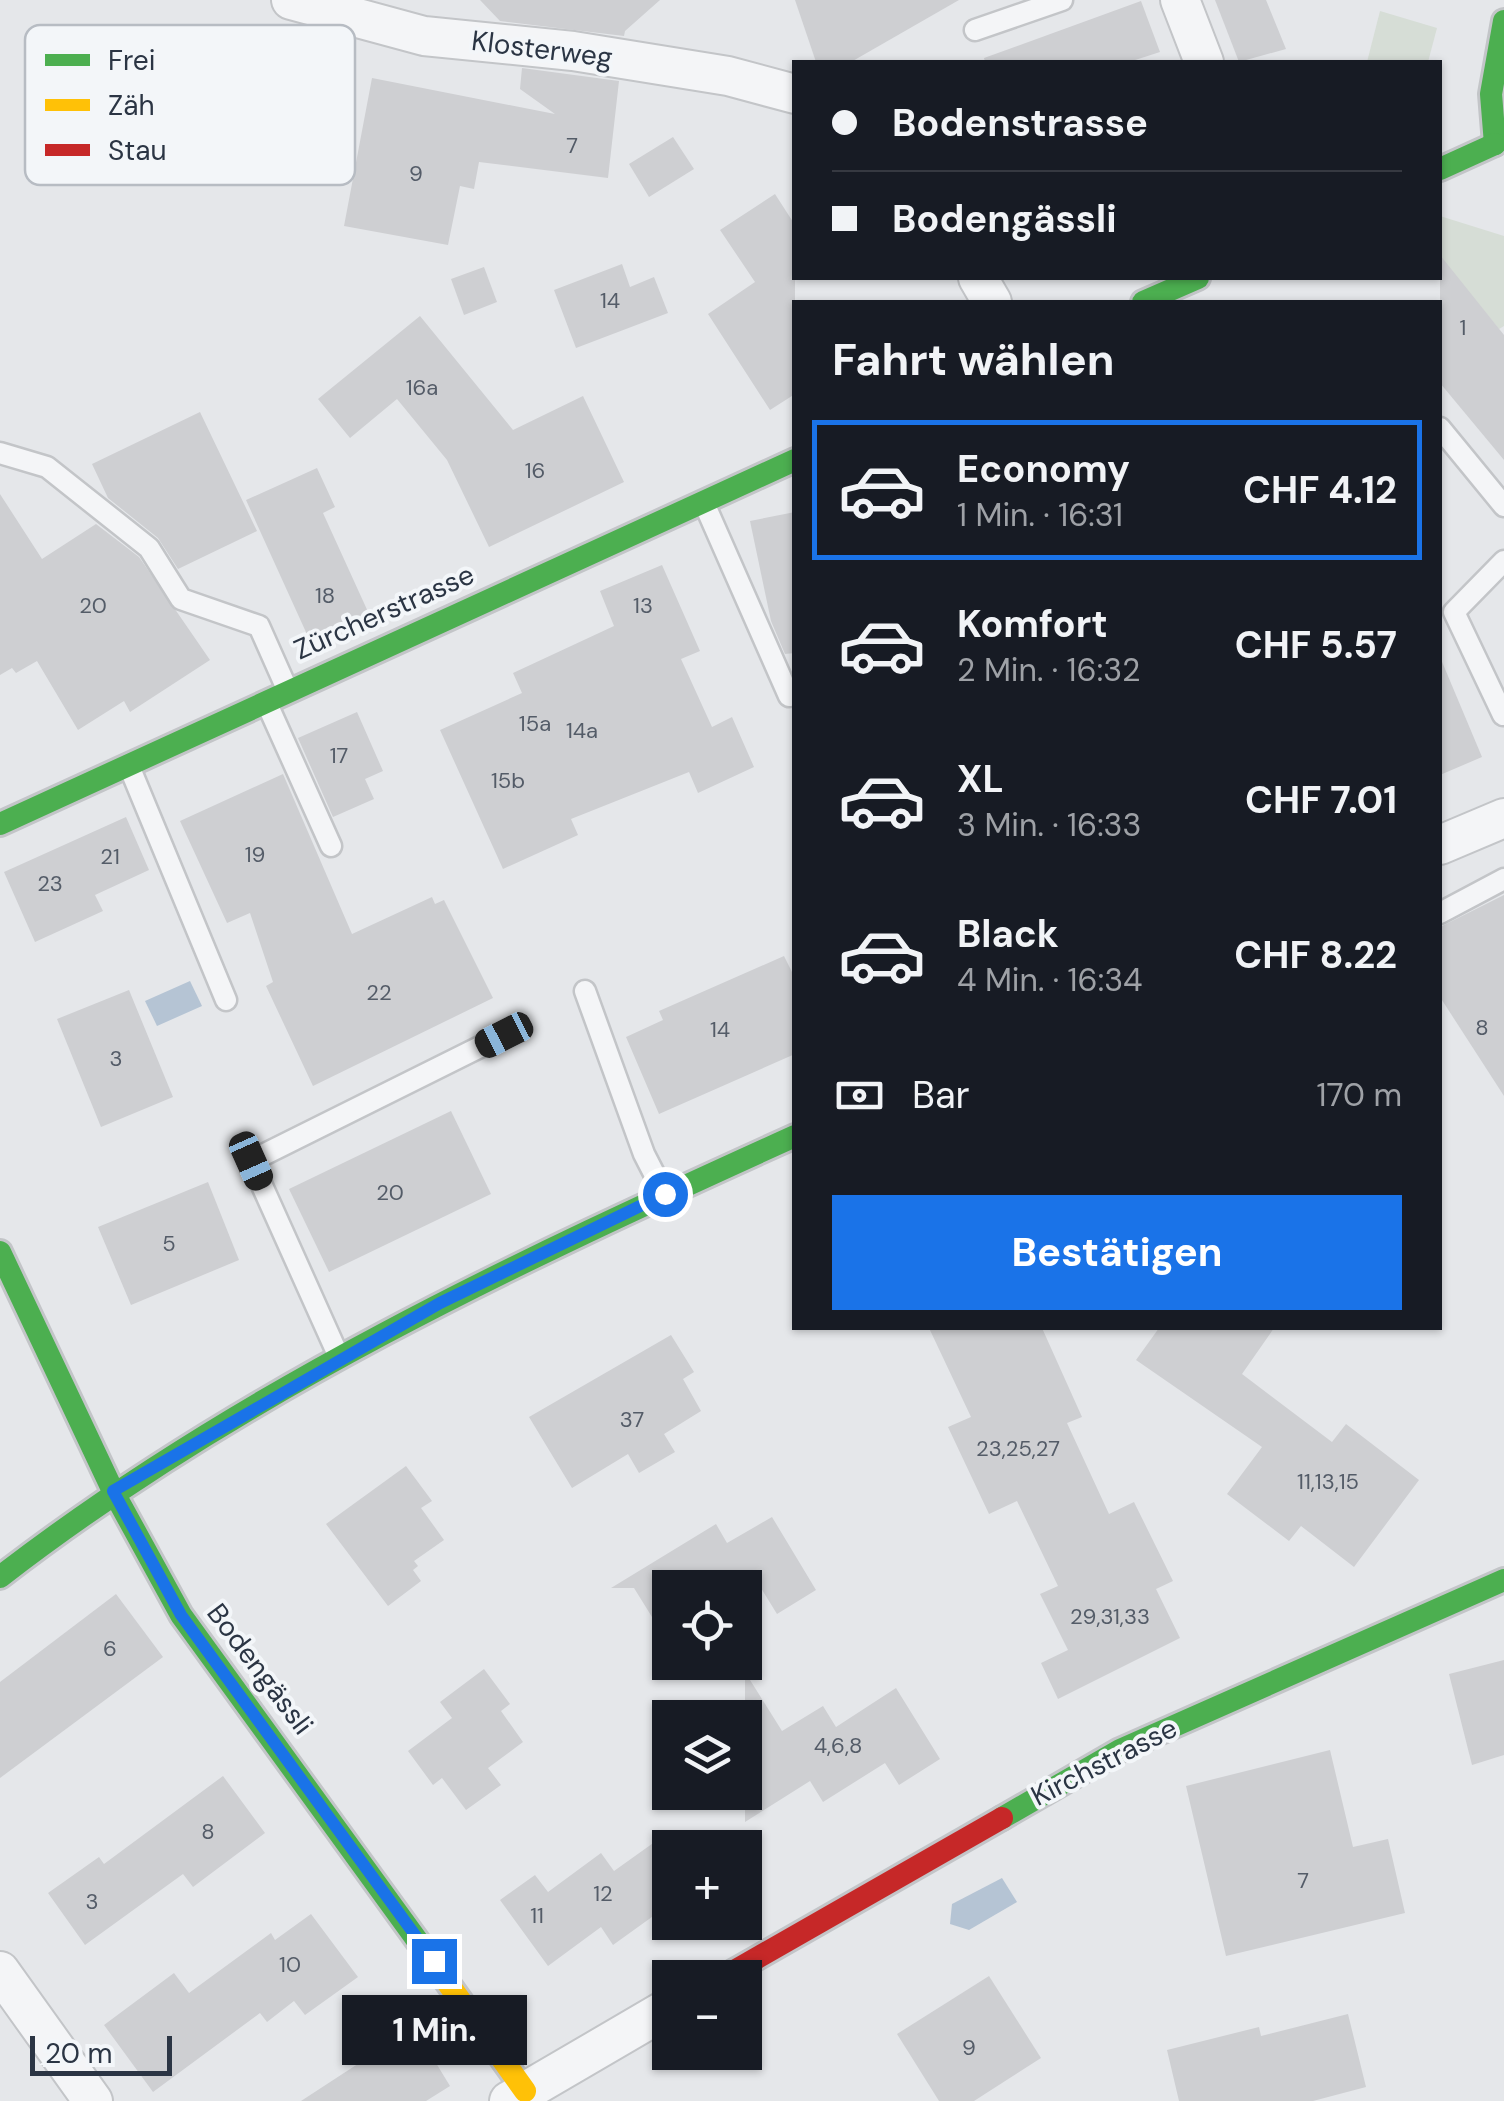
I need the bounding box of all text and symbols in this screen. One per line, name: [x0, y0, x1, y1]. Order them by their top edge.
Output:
street label: Klosterweg: [469, 22, 615, 76]
legend: [25, 25, 355, 185]
text: Frei: [108, 42, 155, 79]
text: Zäh: [108, 87, 154, 124]
text: Bodenstrasse: [892, 98, 1148, 148]
house number: 7: [566, 131, 578, 160]
text: Stau: [108, 132, 167, 169]
house number: 9: [409, 159, 423, 188]
text: Bodengässli: [892, 194, 1117, 244]
house number: 14: [600, 286, 620, 315]
house number: 1: [1460, 313, 1466, 342]
text: Fahrt wählen: [832, 330, 1114, 389]
house number: 16a: [406, 373, 438, 402]
text: Economy: [957, 444, 1130, 494]
icon: car: [837, 445, 927, 535]
house number: 16: [525, 456, 545, 485]
text: CHF 4.12: [1243, 465, 1397, 515]
text: 1 Min. · 16:31: [957, 494, 1123, 536]
street label: Zürcherstrasse: [288, 556, 480, 668]
house number: 18: [315, 581, 335, 610]
house number: 20: [79, 591, 107, 620]
house number: 13: [633, 591, 653, 620]
text: Komfort: [957, 599, 1108, 649]
icon: car: [837, 600, 927, 690]
text: CHF 5.57: [1235, 620, 1397, 670]
text: 2 Min. · 16:32: [957, 649, 1141, 691]
house number: 15a: [519, 709, 551, 738]
house number: 14a: [566, 716, 598, 745]
house number: 17: [330, 741, 348, 770]
text: XL: [957, 754, 1004, 804]
icon: car: [837, 755, 927, 845]
house number: 15b: [491, 766, 525, 795]
text: CHF 7.01: [1245, 775, 1397, 825]
text: 3 Min. · 16:33: [957, 804, 1141, 846]
house number: 19: [245, 840, 265, 869]
house number: 21: [100, 842, 120, 871]
house number: 23: [37, 869, 63, 898]
text: Black: [957, 909, 1059, 959]
icon: car: [837, 910, 927, 1000]
text: CHF 8.22: [1234, 930, 1397, 980]
text: 4 Min. · 16:34: [957, 959, 1142, 1001]
house number: 22: [366, 978, 392, 1007]
car: [470, 1008, 538, 1062]
house number: 8: [1475, 1013, 1489, 1042]
house number: 14: [710, 1015, 730, 1044]
house number: 3: [109, 1044, 123, 1073]
icon: cash: [832, 1068, 887, 1123]
text: Bar: [912, 1070, 970, 1120]
text: 170 m: [1316, 1074, 1402, 1116]
car: [225, 1127, 277, 1195]
route start: [643, 1172, 688, 1217]
house number: 20: [376, 1178, 404, 1207]
button: Bestätigen: [832, 1195, 1402, 1310]
house number: 5: [162, 1229, 176, 1258]
house number: 37: [620, 1405, 644, 1434]
house number: 23,25,27: [976, 1434, 1060, 1463]
house number: 11,13,15: [1297, 1467, 1359, 1496]
map controls: [652, 1570, 762, 2070]
button: locate: [652, 1570, 762, 1680]
street label: Bodengässli: [199, 1596, 321, 1742]
house number: 29,31,33: [1070, 1602, 1150, 1631]
house number: 6: [103, 1634, 117, 1663]
button: layers: [652, 1700, 762, 1810]
street label: Kirchstrasse: [1025, 1709, 1183, 1815]
house number: 4,6,8: [814, 1731, 862, 1760]
house number: 8: [201, 1817, 215, 1846]
button: +: [652, 1830, 762, 1940]
house number: 7: [1297, 1866, 1309, 1895]
house number: 12: [593, 1879, 613, 1908]
house number: 3: [85, 1887, 99, 1916]
house number: 11: [530, 1901, 544, 1930]
route end: [412, 1939, 457, 1984]
house number: 10: [279, 1950, 301, 1979]
button: −: [652, 1960, 762, 2070]
callout: 1 Min.: [342, 1996, 526, 2066]
text: 1 Min.: [392, 2009, 477, 2051]
scale bar: [30, 2031, 172, 2076]
house number: 9: [962, 2033, 976, 2062]
text: 20 m: [45, 2035, 112, 2072]

